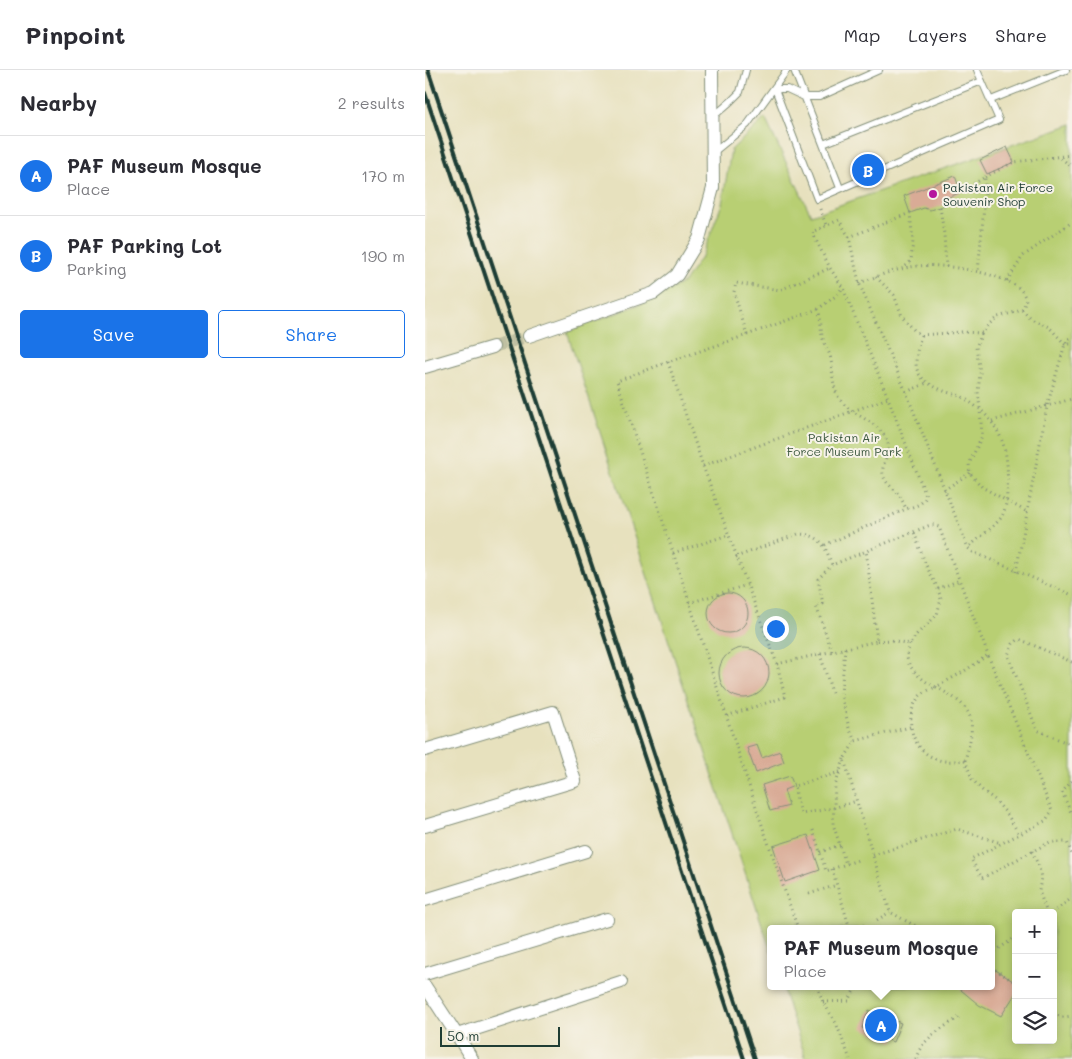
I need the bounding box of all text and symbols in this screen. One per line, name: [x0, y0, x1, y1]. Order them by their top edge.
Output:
text: Pinpoint: [25, 19, 126, 50]
text: Map: [844, 23, 880, 47]
text: Layers: [908, 23, 967, 47]
text: Share: [995, 23, 1047, 47]
text: Nearby: [20, 89, 97, 116]
text: 2 results: [338, 92, 405, 113]
pin: B: [852, 151, 884, 189]
text: PAF Museum Mosque: [67, 153, 262, 178]
text: A: [30, 165, 42, 186]
text: 170 m: [361, 165, 405, 186]
text: Place: [67, 178, 110, 199]
place label: Pakistan Air Force Souvenir Shop: [943, 179, 1053, 209]
marker: Pakistan Air Force Souvenir Shop: [927, 188, 939, 200]
text: PAF Parking Lot: [67, 233, 222, 258]
text: B: [31, 245, 41, 266]
text: 190 m: [361, 245, 405, 266]
text: Parking: [67, 258, 126, 279]
button: Save: [20, 310, 208, 358]
button: Share: [218, 310, 405, 358]
park label: Pakistan Air Force Museum Park: [787, 429, 901, 459]
your location: [763, 616, 789, 642]
map controls: [1012, 909, 1057, 1044]
button: +: [1012, 909, 1057, 954]
popup: [767, 925, 995, 990]
text: PAF Museum Mosque: [784, 935, 978, 960]
button: −: [1012, 954, 1057, 999]
text: Place: [784, 960, 827, 981]
button: layers: [1012, 999, 1057, 1044]
pin: A: [865, 1006, 897, 1044]
scale bar: [440, 1024, 560, 1047]
text: 50 m: [447, 1026, 479, 1045]

